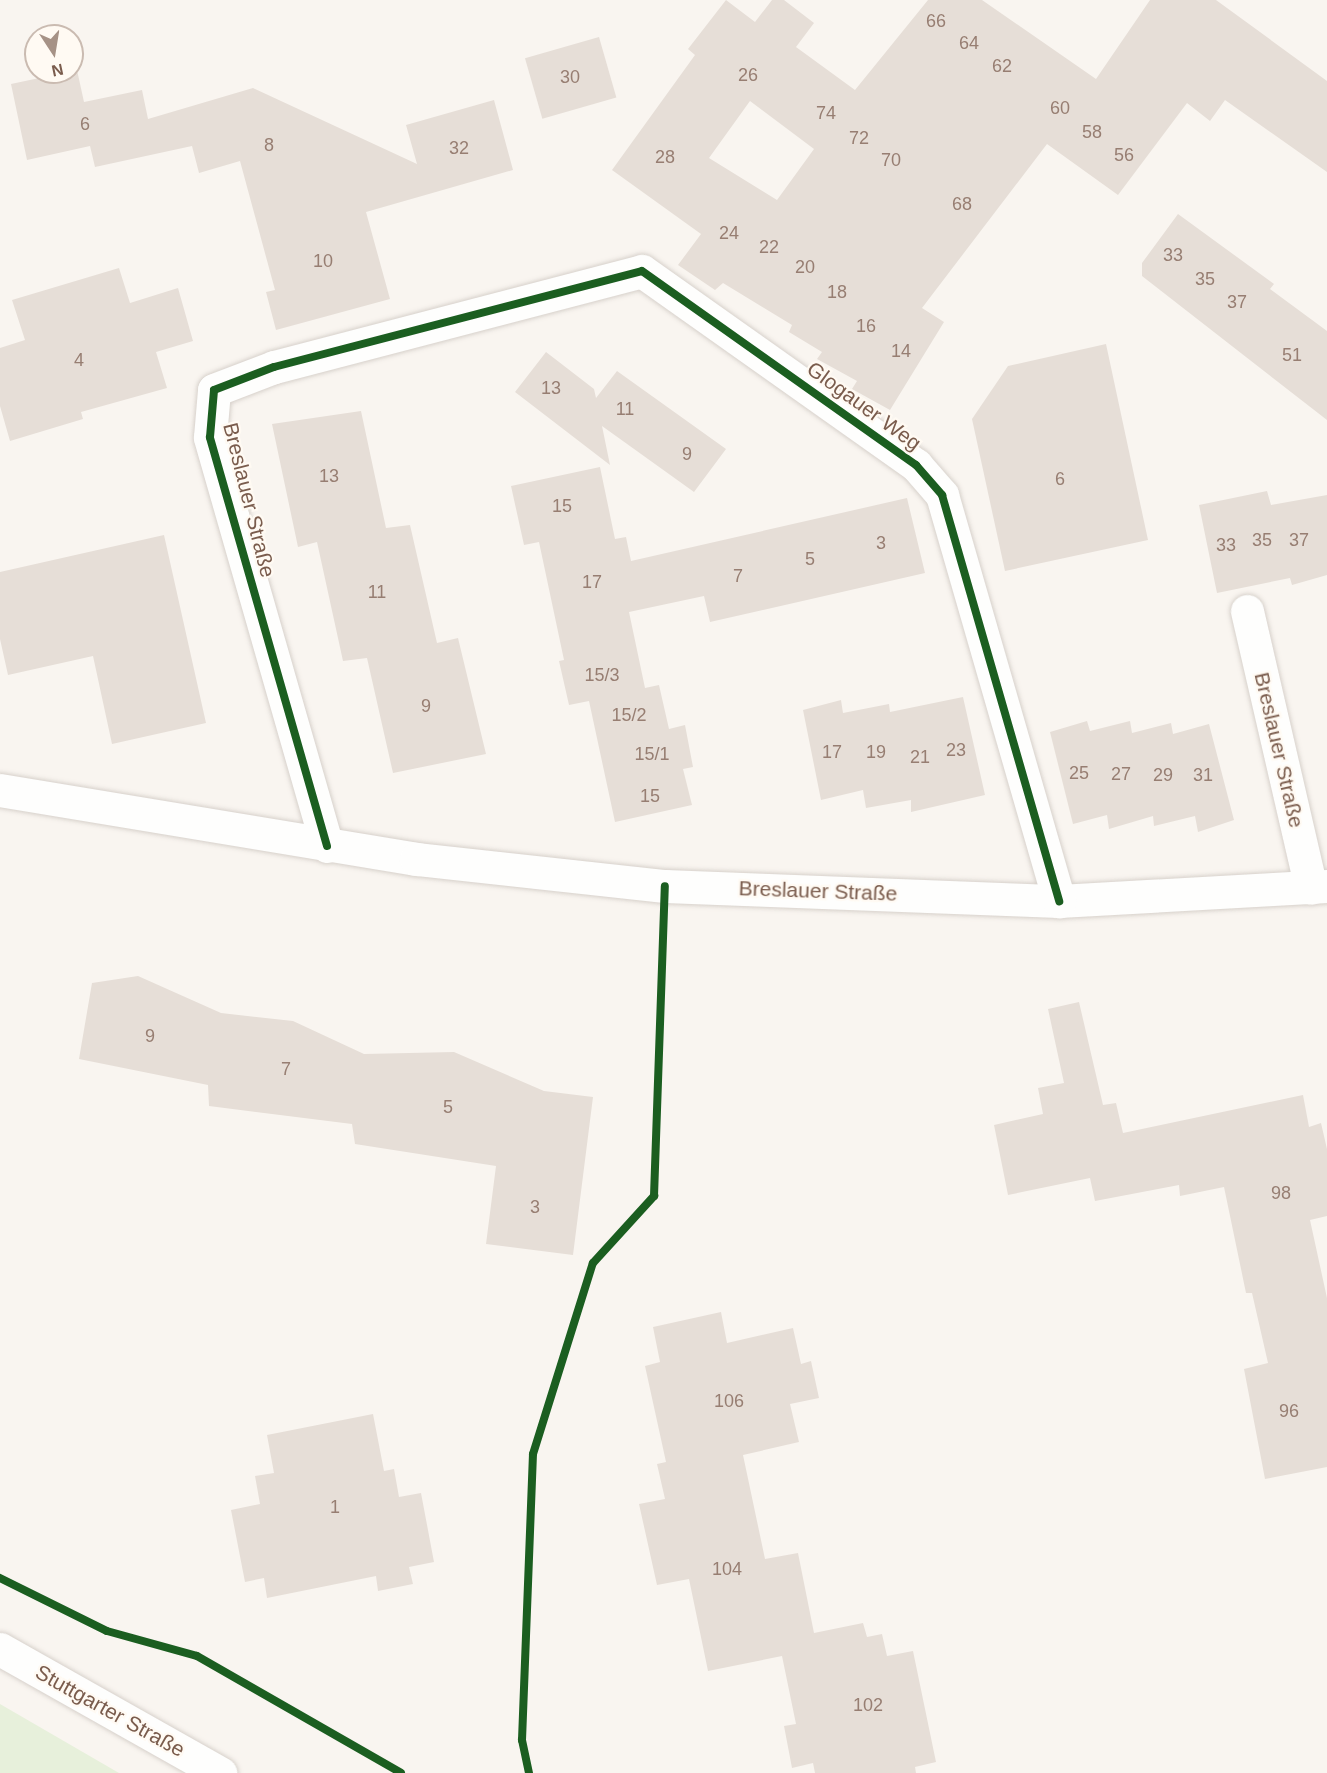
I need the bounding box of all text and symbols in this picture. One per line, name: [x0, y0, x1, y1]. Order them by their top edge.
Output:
house number: 66: [926, 10, 946, 32]
north arrow: [24, 24, 84, 84]
house number: 64: [959, 32, 979, 54]
house number: 62: [992, 55, 1012, 77]
text: N: [50, 61, 65, 80]
house number: 26: [738, 64, 758, 86]
house number: 30: [560, 66, 580, 88]
house number: 60: [1050, 97, 1070, 119]
house number: 74: [816, 102, 836, 124]
house number: 6: [80, 113, 90, 135]
house number: 58: [1082, 121, 1102, 143]
house number: 72: [849, 127, 869, 149]
house number: 8: [264, 134, 274, 156]
house number: 32: [449, 137, 469, 159]
house number: 56: [1114, 144, 1134, 166]
house number: 28: [655, 146, 675, 168]
house number: 70: [881, 149, 901, 171]
house number: 68: [952, 193, 972, 215]
house number: 24: [719, 222, 739, 244]
house number: 22: [759, 236, 779, 258]
house number: 33: [1163, 244, 1183, 266]
house number: 10: [313, 250, 333, 272]
house number: 20: [795, 256, 815, 278]
house number: 35: [1195, 268, 1215, 290]
house number: 18: [827, 281, 847, 303]
house number: 37: [1227, 291, 1247, 313]
house number: 16: [856, 315, 876, 337]
house number: 14: [891, 340, 911, 362]
house number: 51: [1282, 344, 1302, 366]
house number: 4: [74, 349, 84, 371]
street label: Glogauer Weg: [802, 356, 926, 456]
house number: 13: [541, 377, 561, 399]
house number: 11: [616, 398, 634, 420]
street label: Breslauer Straße: [218, 420, 280, 580]
house number: 9: [682, 443, 692, 465]
house number: 13: [319, 465, 339, 487]
house number: 6: [1055, 468, 1065, 490]
house number: 15: [552, 495, 572, 517]
house number: 35: [1252, 529, 1272, 551]
house number: 37: [1289, 529, 1309, 551]
house number: 3: [876, 532, 886, 554]
house number: 33: [1216, 534, 1236, 556]
house number: 5: [805, 548, 815, 570]
house number: 7: [733, 565, 743, 587]
house number: 17: [582, 571, 602, 593]
house number: 11: [368, 581, 386, 603]
house number: 15/3: [584, 664, 620, 686]
street label: Breslauer Straße: [1249, 670, 1309, 830]
house number: 9: [421, 695, 431, 717]
house number: 15/2: [611, 704, 647, 726]
house number: 23: [946, 739, 966, 761]
house number: 17: [822, 741, 842, 763]
house number: 19: [866, 741, 886, 763]
house number: 15/1: [634, 743, 670, 765]
house number: 21: [910, 746, 930, 768]
house number: 25: [1069, 762, 1089, 784]
house number: 27: [1111, 763, 1131, 785]
house number: 29: [1153, 764, 1173, 786]
house number: 31: [1193, 764, 1213, 786]
house number: 15: [640, 785, 660, 807]
street label: Breslauer Straße: [738, 876, 898, 906]
house number: 9: [145, 1025, 155, 1047]
house number: 7: [281, 1058, 291, 1080]
house number: 5: [443, 1096, 453, 1118]
house number: 98: [1271, 1182, 1291, 1204]
house number: 3: [530, 1196, 540, 1218]
house number: 106: [714, 1390, 744, 1412]
house number: 96: [1279, 1400, 1299, 1422]
house number: 1: [330, 1496, 340, 1518]
house number: 104: [712, 1558, 742, 1580]
street label: Stuttgarter Straße: [31, 1660, 189, 1762]
house number: 102: [853, 1694, 883, 1716]

